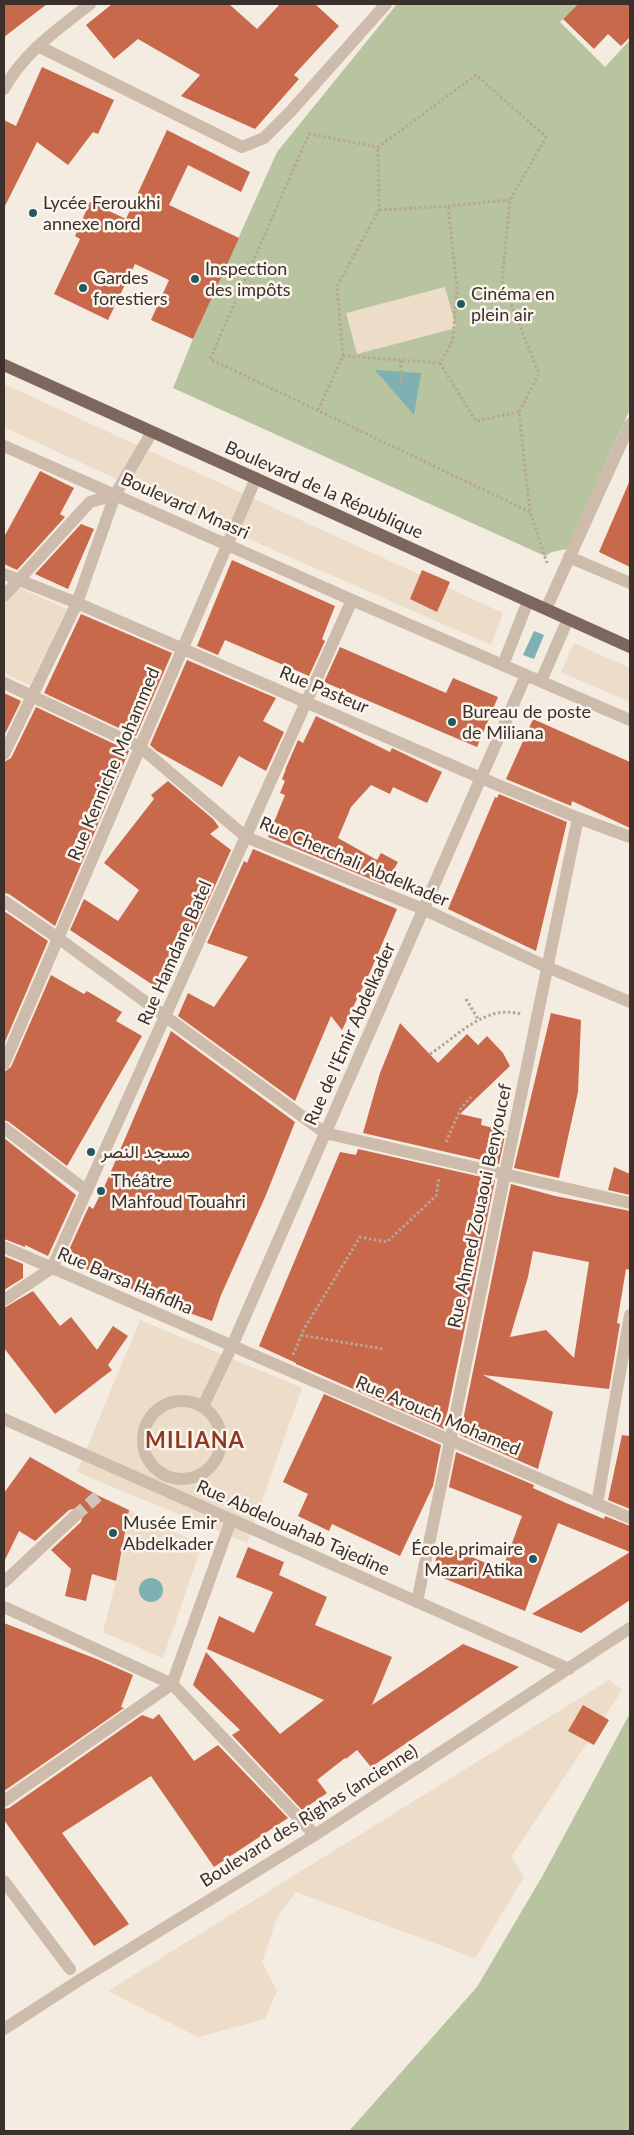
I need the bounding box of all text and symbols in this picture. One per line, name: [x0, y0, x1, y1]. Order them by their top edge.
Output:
place label: Lycée Feroukhi annexe nord: [43, 192, 160, 234]
marker: Lycée Feroukhi annexe nord: [27, 207, 39, 219]
place label: Inspection des impôts: [205, 258, 290, 300]
place label: Gardes forestiers: [93, 267, 168, 310]
marker: Inspection des impôts: [189, 273, 201, 285]
marker: Gardes forestiers: [77, 282, 89, 294]
place label: Cinéma en plein air: [471, 283, 555, 326]
marker: Cinéma en plein air: [455, 298, 467, 310]
street label: Boulevard de la République: [221, 436, 427, 544]
street label: Boulevard Mnasri: [117, 468, 253, 544]
street label: Rue Pasteur: [276, 662, 372, 718]
street label: Rue Kenniche Mohammed: [63, 664, 165, 864]
place label: Bureau de poste de Miliana: [462, 701, 591, 744]
marker: Bureau de poste de Miliana: [446, 716, 458, 728]
street label: Rue Cherchali Abdelkader: [256, 812, 452, 912]
street label: Rue Hamdane Batel: [133, 877, 217, 1029]
street label: Rue de l'Emir Abdelkader: [300, 939, 400, 1129]
street label: Rue Ahmed Zouaoui Benyoucef: [444, 1082, 516, 1330]
place label: مسجد النصر: [101, 1141, 190, 1163]
marker: مسجد النصر: [85, 1146, 97, 1158]
place label: Théâtre Mahfoud Touahri: [111, 1170, 246, 1212]
marker: Théâtre Mahfoud Touahri: [95, 1185, 107, 1197]
street label: Rue Barsa Hafidha: [54, 1243, 196, 1319]
street label: Rue Arouch Mohamed: [352, 1371, 524, 1461]
district label: MILIANA: [144, 1428, 246, 1454]
street label: Rue Abdelouahab Tajedine: [193, 1476, 393, 1580]
place label: Musée Emir Abdelkader: [123, 1512, 217, 1555]
marker: Musée Emir Abdelkader: [107, 1527, 119, 1539]
place label: École primaire Mazari Atika: [411, 1538, 523, 1580]
marker: École primaire Mazari Atika: [527, 1553, 539, 1565]
street label: Boulevard des Righas (ancienne): [196, 1740, 422, 1892]

